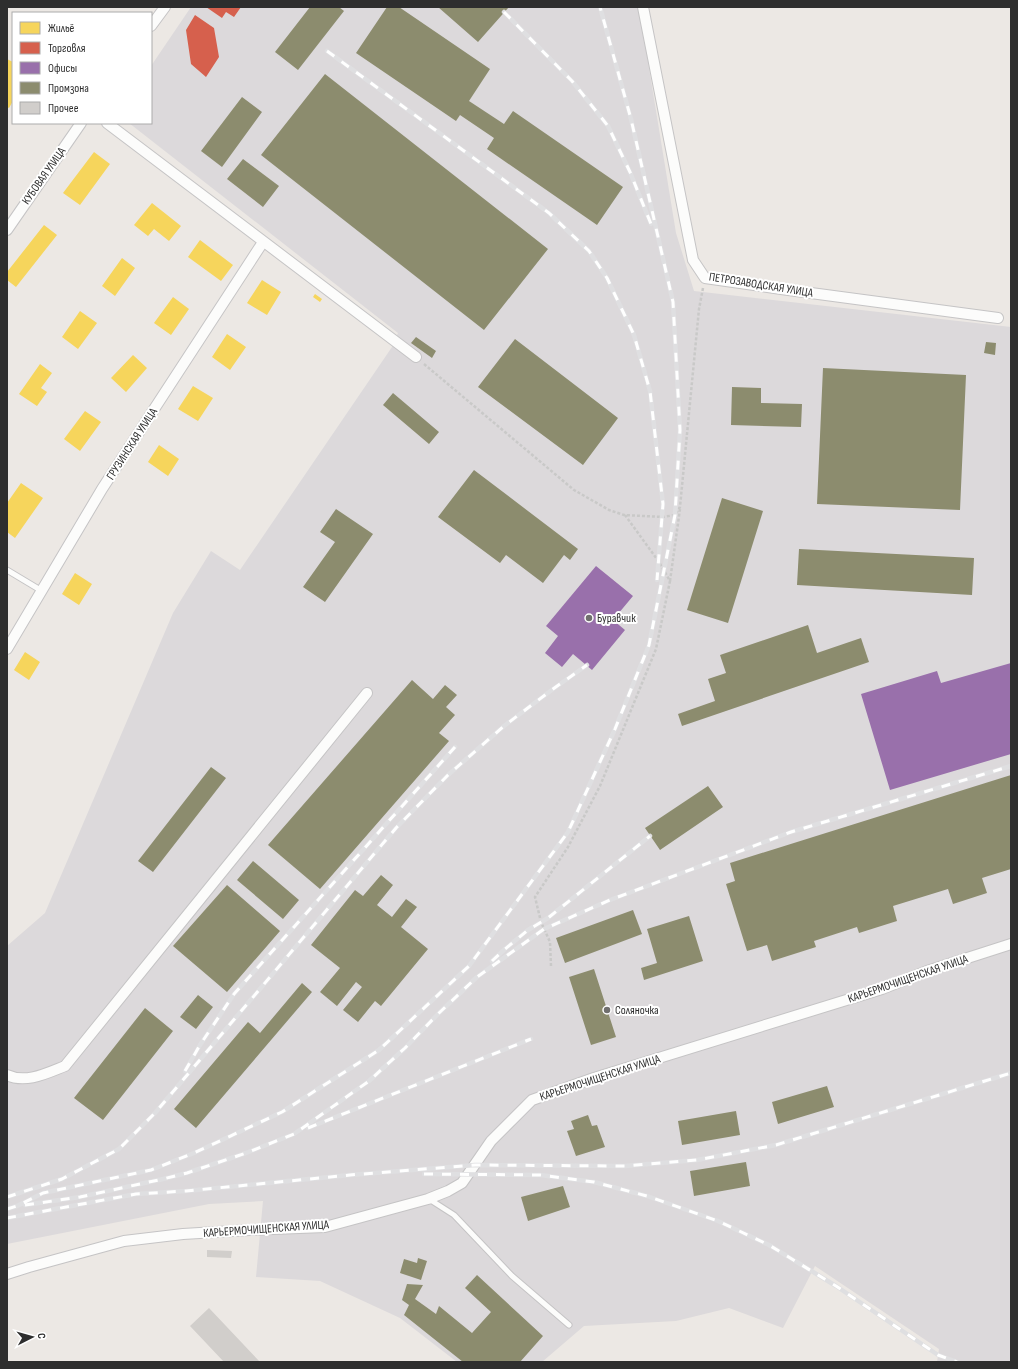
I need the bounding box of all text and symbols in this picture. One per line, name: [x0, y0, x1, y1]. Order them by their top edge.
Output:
legend: [12, 12, 152, 124]
text: Жильё: [48, 21, 75, 36]
text: Торговля: [48, 41, 86, 56]
text: Офисы: [48, 61, 77, 76]
text: Промзона: [48, 81, 89, 96]
text: Прочее: [48, 101, 79, 116]
street label: КУБОВАЯ УЛИЦА: [19, 144, 70, 208]
street label: ПЕТРОЗАВОДСКАЯ УЛИЦА: [708, 269, 815, 301]
street label: ГРУЗИНСКАЯ УЛИЦА: [103, 404, 161, 483]
place label: Буравчик: [597, 611, 636, 626]
marker: Буравчик: [584, 613, 594, 623]
street label: КАРЬЕРМОЧИЩЕНСКАЯ УЛИЦА: [846, 951, 971, 1007]
place label: Соляночка: [615, 1003, 659, 1018]
marker: Соляночка: [602, 1005, 612, 1015]
street label: КАРЬЕРМОЧИЩЕНСКАЯ УЛИЦА: [538, 1051, 663, 1105]
street label: КАРЬЕРМОЧИЩЕНСКАЯ УЛИЦА: [203, 1217, 330, 1241]
north arrow: [12, 1317, 52, 1357]
text: С: [35, 1333, 48, 1340]

